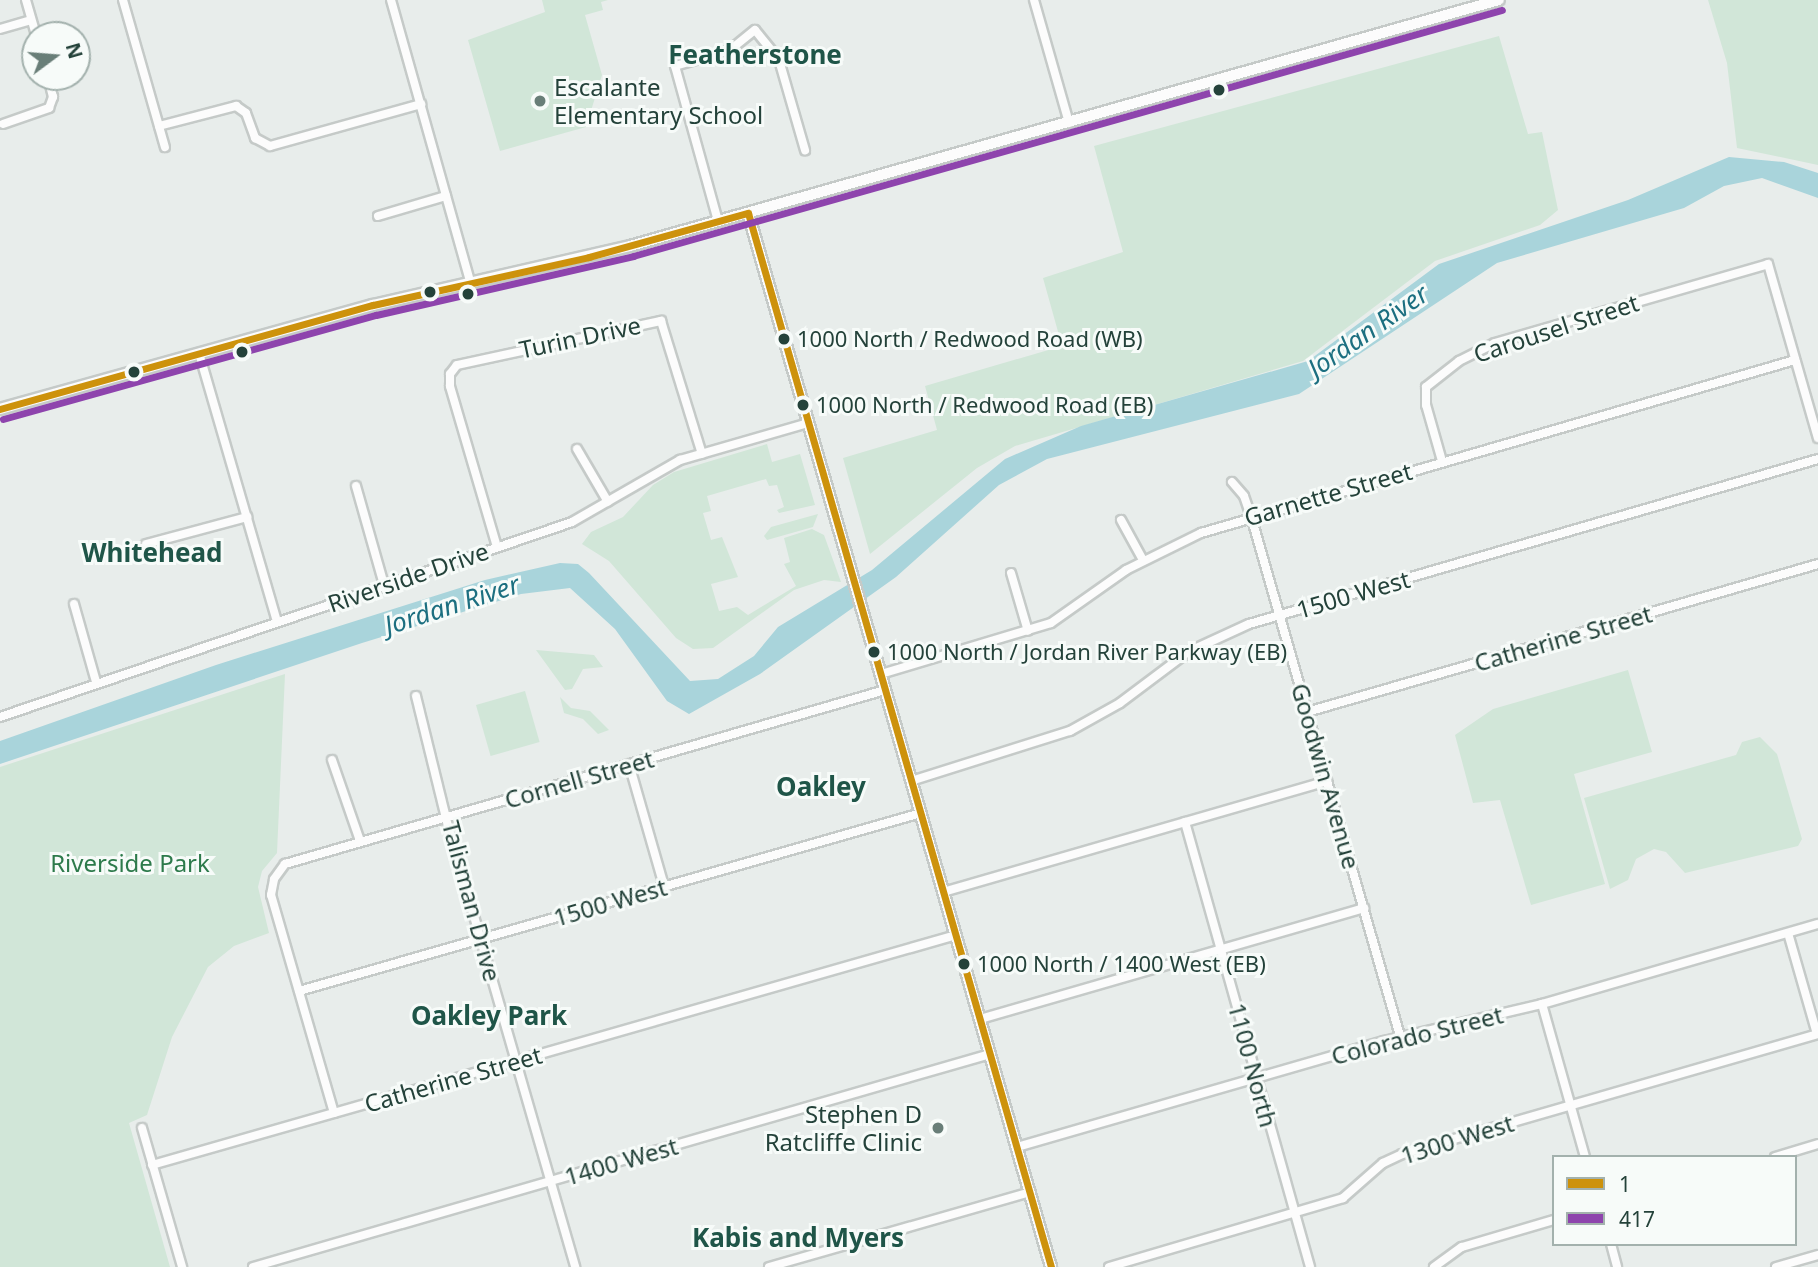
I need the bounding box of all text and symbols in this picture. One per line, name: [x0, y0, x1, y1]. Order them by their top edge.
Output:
north arrow: [21, 21, 91, 91]
district label: Featherstone: [668, 39, 842, 71]
text: N: [60, 40, 89, 62]
place label: Escalante Elementary School: [554, 73, 763, 129]
unlabelled marker: [1212, 83, 1226, 97]
marker: Escalante Elementary School: [532, 93, 548, 109]
water label: Jordan River: [1302, 278, 1434, 384]
unlabelled marker: [423, 285, 437, 299]
unlabelled marker: [461, 287, 475, 301]
street label: Carousel Street: [1470, 288, 1642, 368]
street label: Turin Drive: [517, 310, 643, 364]
place label: 1000 North / Redwood Road (WB): [797, 326, 1143, 352]
marker: 1000 North / Redwood Road (WB): [777, 332, 791, 346]
unlabelled marker: [235, 345, 249, 359]
unlabelled marker: [127, 365, 141, 379]
place label: 1000 North / Redwood Road (EB): [816, 392, 1153, 418]
marker: 1000 North / Redwood Road (EB): [796, 398, 810, 412]
street label: Garnette Street: [1241, 456, 1415, 532]
street label: Riverside Drive: [324, 536, 492, 618]
district label: Whitehead: [81, 537, 223, 569]
street label: 1500 West: [1293, 564, 1413, 624]
water label: Jordan River: [380, 568, 524, 642]
street label: Catherine Street: [1471, 599, 1655, 677]
place label: 1000 North / Jordan River Parkway (EB): [887, 639, 1287, 665]
marker: 1000 North / Jordan River Parkway (EB): [867, 645, 881, 659]
street label: Goodwin Avenue: [1286, 680, 1366, 872]
street label: Cornell Street: [501, 744, 657, 814]
district label: Oakley: [776, 771, 866, 803]
street label: Talisman Drive: [437, 818, 507, 984]
park label: Riverside Park: [50, 849, 210, 877]
street label: 1500 West: [550, 872, 670, 932]
place label: 1000 North / 1400 West (EB): [977, 951, 1266, 977]
marker: 1000 North / 1400 West (EB): [957, 957, 971, 971]
district label: Oakley Park: [411, 1000, 567, 1032]
street label: 1100 North: [1223, 1000, 1283, 1130]
street label: Colorado Street: [1328, 1000, 1506, 1070]
street label: Catherine Street: [361, 1040, 545, 1118]
place label: Stephen D Ratcliffe Clinic: [765, 1100, 922, 1156]
street label: 1300 West: [1397, 1108, 1517, 1170]
marker: Stephen D Ratcliffe Clinic: [928, 1118, 948, 1138]
street label: 1400 West: [561, 1131, 681, 1191]
legend: [1552, 1155, 1797, 1246]
text: 1: [1619, 1170, 1631, 1198]
text: 417: [1619, 1205, 1655, 1233]
district label: Kabis and Myers: [692, 1222, 904, 1254]

